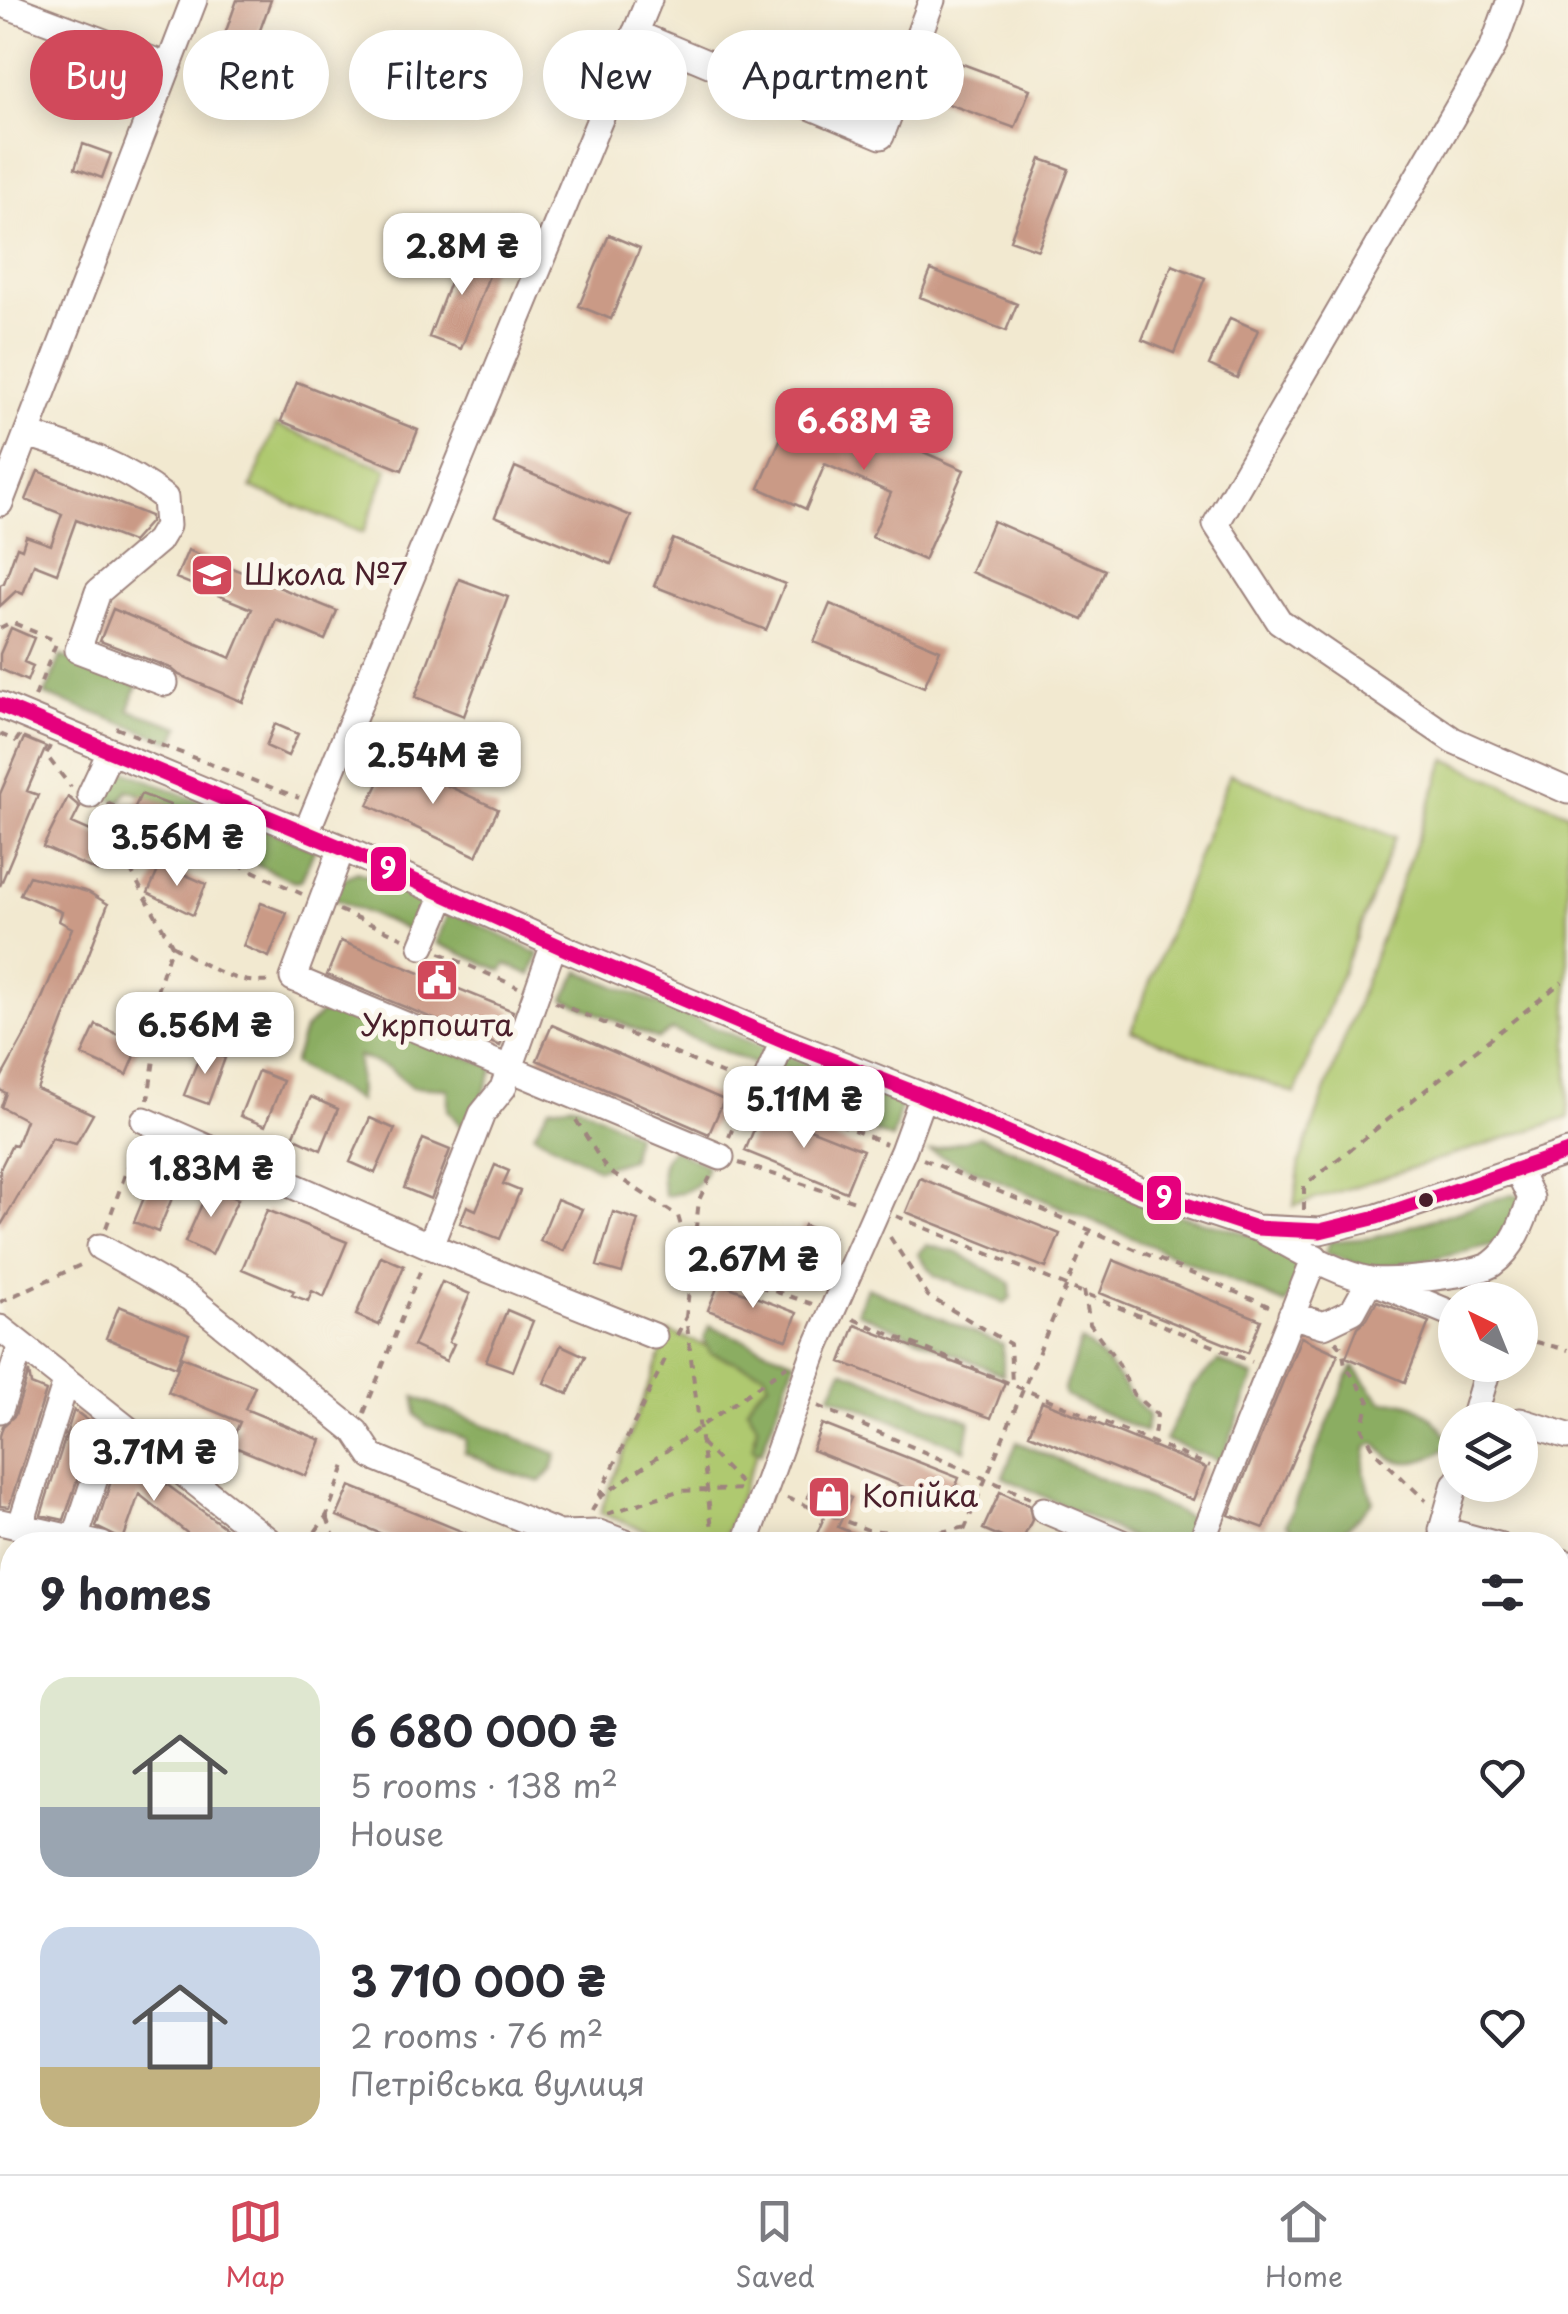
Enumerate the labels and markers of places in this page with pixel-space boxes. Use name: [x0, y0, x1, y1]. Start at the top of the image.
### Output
pin: 2.8M ₴: [381, 213, 543, 298]
pin: 6.68M ₴: [772, 388, 956, 473]
place label: Школа №7: [244, 550, 408, 595]
school or university icon: Школа №7: [189, 552, 235, 598]
pin: 2.54M ₴: [341, 722, 525, 807]
pin: 3.56M ₴: [85, 804, 269, 889]
public building icon: Укрпошта: [414, 957, 460, 1003]
pin: 6.56M ₴: [113, 992, 297, 1077]
place label: Укрпошта: [361, 1001, 513, 1046]
pin: 5.11M ₴: [712, 1066, 896, 1151]
pin: 1.83M ₴: [119, 1135, 303, 1220]
unlabelled marker: [1416, 1190, 1436, 1210]
pin: 2.67M ₴: [661, 1226, 845, 1311]
pin: 3.71M ₴: [62, 1419, 246, 1504]
place label: Копійка: [862, 1472, 978, 1517]
shop icon: Копійка: [806, 1474, 852, 1520]

